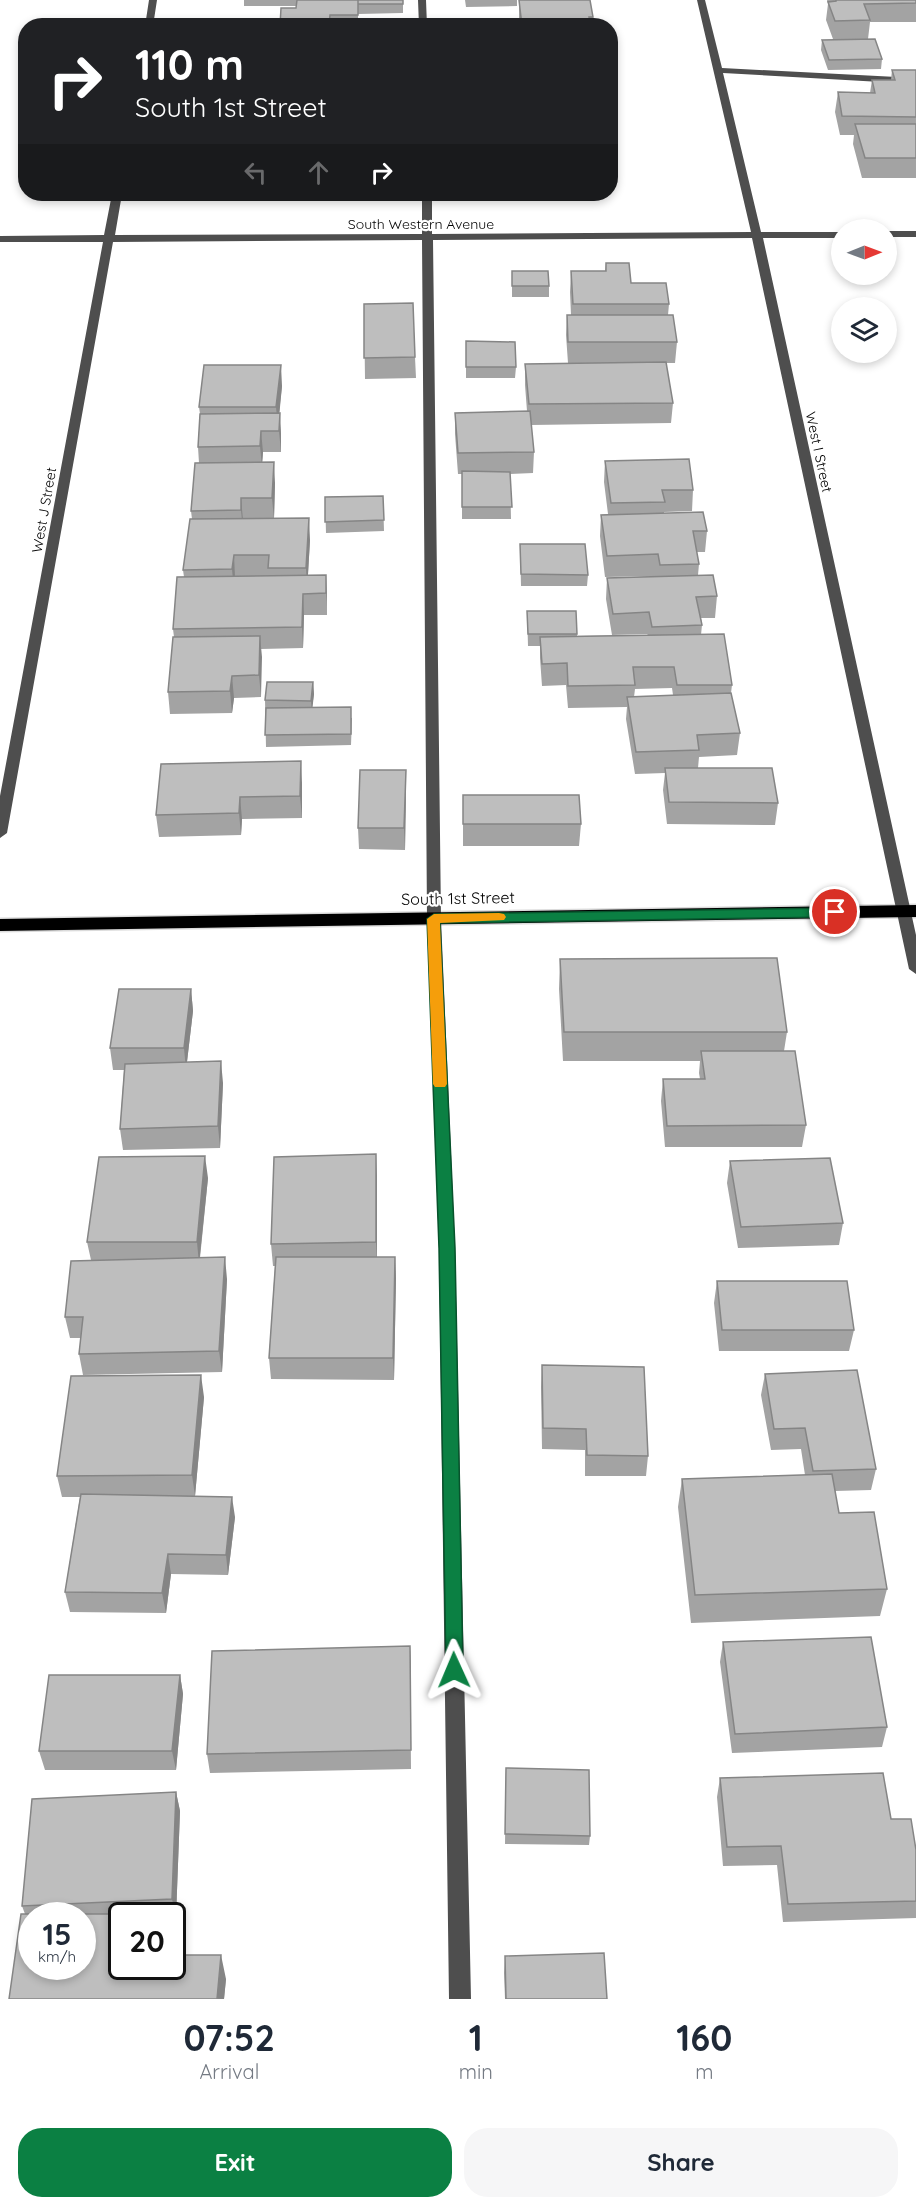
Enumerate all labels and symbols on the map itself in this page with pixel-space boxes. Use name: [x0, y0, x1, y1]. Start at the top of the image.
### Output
street label: South Western Avenue: [348, 215, 494, 233]
north arrow: [831, 219, 897, 285]
street label: West I Street: [802, 410, 836, 494]
street label: West J Street: [28, 466, 60, 554]
pin: [809, 886, 860, 937]
street label: South 1st Street: [401, 887, 515, 909]
position arrow: [422, 1638, 486, 1702]
speed limit sign: 20: [108, 1902, 186, 1980]

